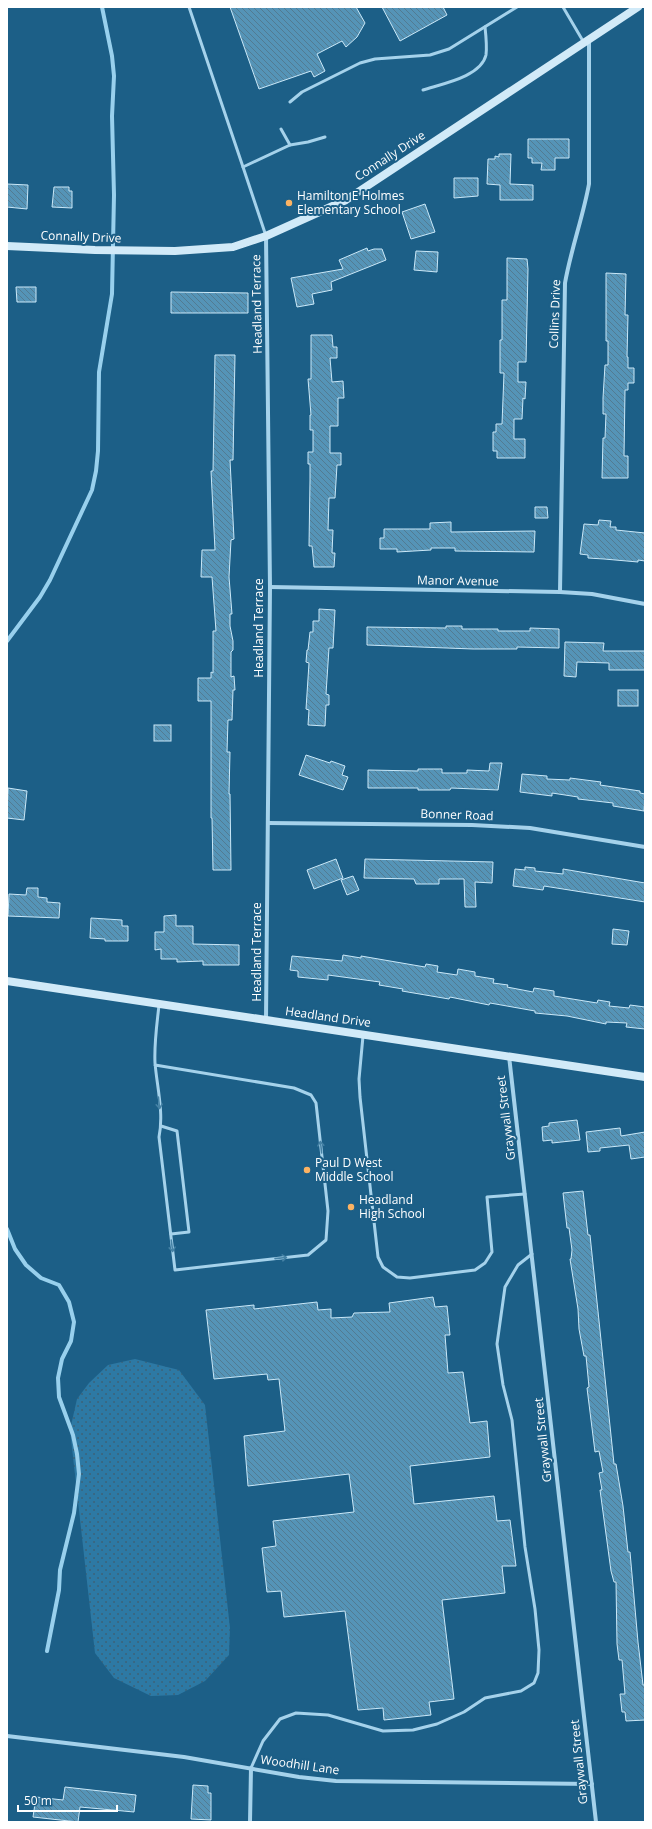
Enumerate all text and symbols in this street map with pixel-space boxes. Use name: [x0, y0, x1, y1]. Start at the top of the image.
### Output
street label: Connally Drive: [351, 126, 428, 185]
place label: Hamilton E Holmes Elementary School: [297, 187, 404, 218]
marker: Hamilton E Holmes Elementary School: [284, 198, 294, 208]
street label: Connally Drive: [40, 227, 122, 246]
street label: Headland Terrace: [247, 254, 266, 354]
street label: Collins Drive: [545, 279, 564, 349]
street label: Manor Avenue: [417, 571, 499, 590]
street label: Headland Terrace: [250, 578, 267, 678]
street label: Bonner Road: [420, 805, 494, 824]
street label: Headland Terrace: [248, 902, 265, 1002]
street label: Headland Drive: [284, 1002, 372, 1031]
street label: Graywall Street: [492, 1075, 519, 1161]
one-way arrow: [155, 1096, 163, 1109]
one-way arrow: [317, 1141, 325, 1154]
place label: Paul D West Middle School: [315, 1154, 394, 1185]
marker: Paul D West Middle School: [302, 1165, 312, 1175]
place label: Headland High School: [359, 1191, 425, 1222]
marker: Headland High School: [346, 1202, 356, 1212]
one-way arrow: [168, 1239, 176, 1252]
one-way arrow: [274, 1254, 287, 1262]
street label: Graywall Street: [530, 1397, 555, 1483]
street label: Graywall Street: [566, 1719, 591, 1805]
street label: Woodhill Lane: [260, 1751, 341, 1778]
scale bar: [18, 1787, 117, 1813]
text: 50 m: [24, 1792, 52, 1809]

